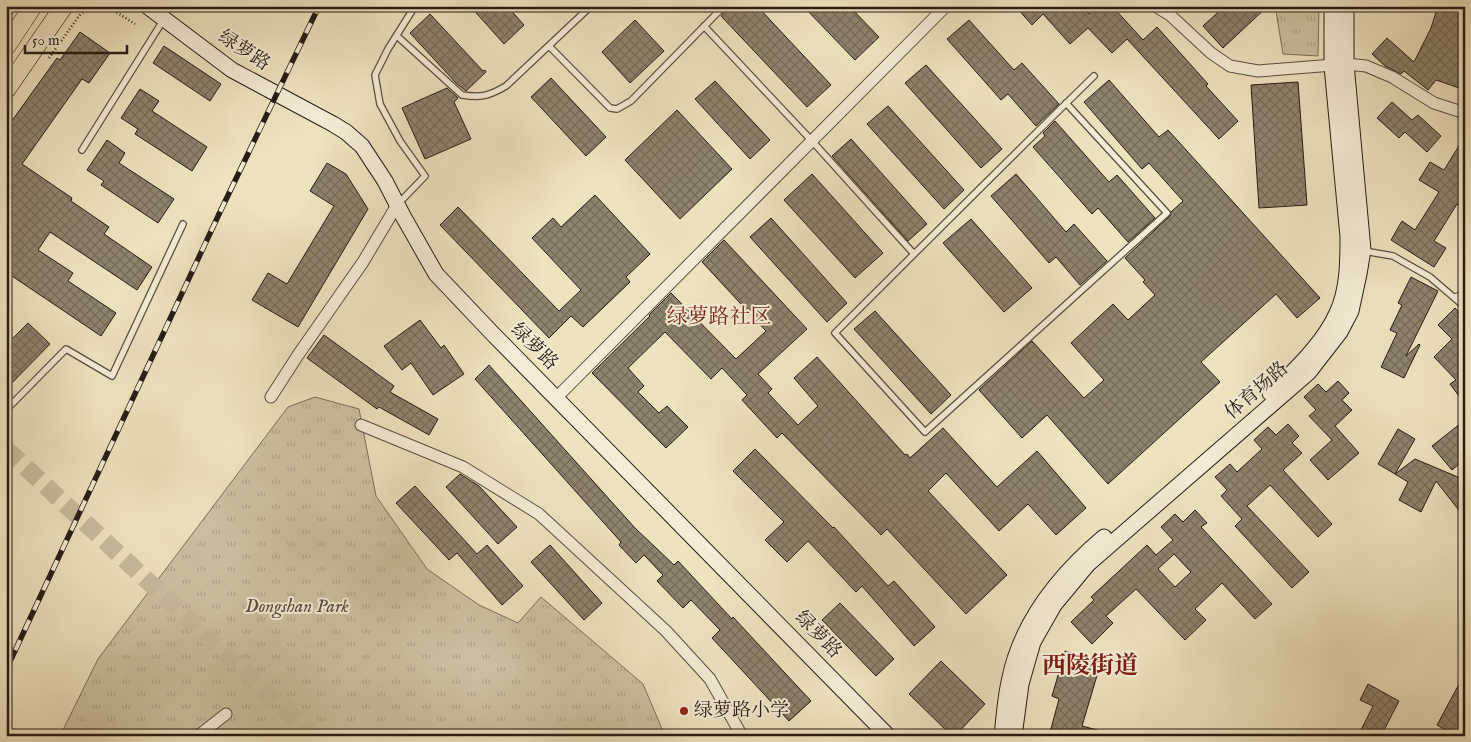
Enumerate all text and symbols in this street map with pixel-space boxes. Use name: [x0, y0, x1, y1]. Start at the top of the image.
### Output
scale bar: [25, 22, 128, 54]
street label: 绿萝路: [214, 25, 274, 77]
text: 50 m: [32, 31, 60, 50]
district label: 绿萝路社区: [667, 304, 772, 331]
street label: 绿萝路: [505, 318, 563, 376]
street label: 体育场路: [1220, 357, 1294, 425]
park label: Dongshan Park: [245, 595, 349, 619]
street label: 绿萝路: [790, 606, 846, 664]
district label: 西陵街道: [1042, 651, 1138, 682]
place label: 绿萝路小学: [694, 699, 789, 723]
marker: 绿萝路小学: [678, 705, 690, 717]

